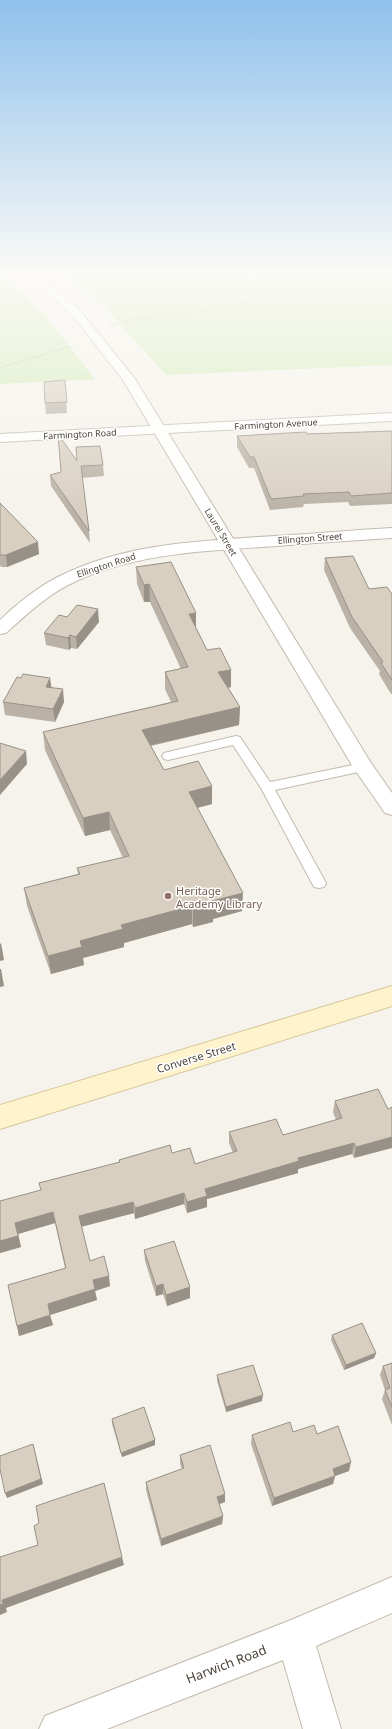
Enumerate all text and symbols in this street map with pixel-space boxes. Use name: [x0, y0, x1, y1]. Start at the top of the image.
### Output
street label: Farmington Avenue: [234, 415, 318, 433]
street label: Farmington Road: [43, 426, 117, 442]
street label: Laurel Street: [202, 506, 241, 559]
street label: Ellington Street: [277, 529, 344, 547]
street label: Ellington Road: [75, 549, 137, 581]
place label: Heritage Academy Library: [176, 883, 263, 911]
marker: Heritage Academy Library: [163, 891, 173, 901]
street label: Converse Street: [155, 1038, 237, 1076]
street label: Harwich Road: [183, 1640, 269, 1688]

